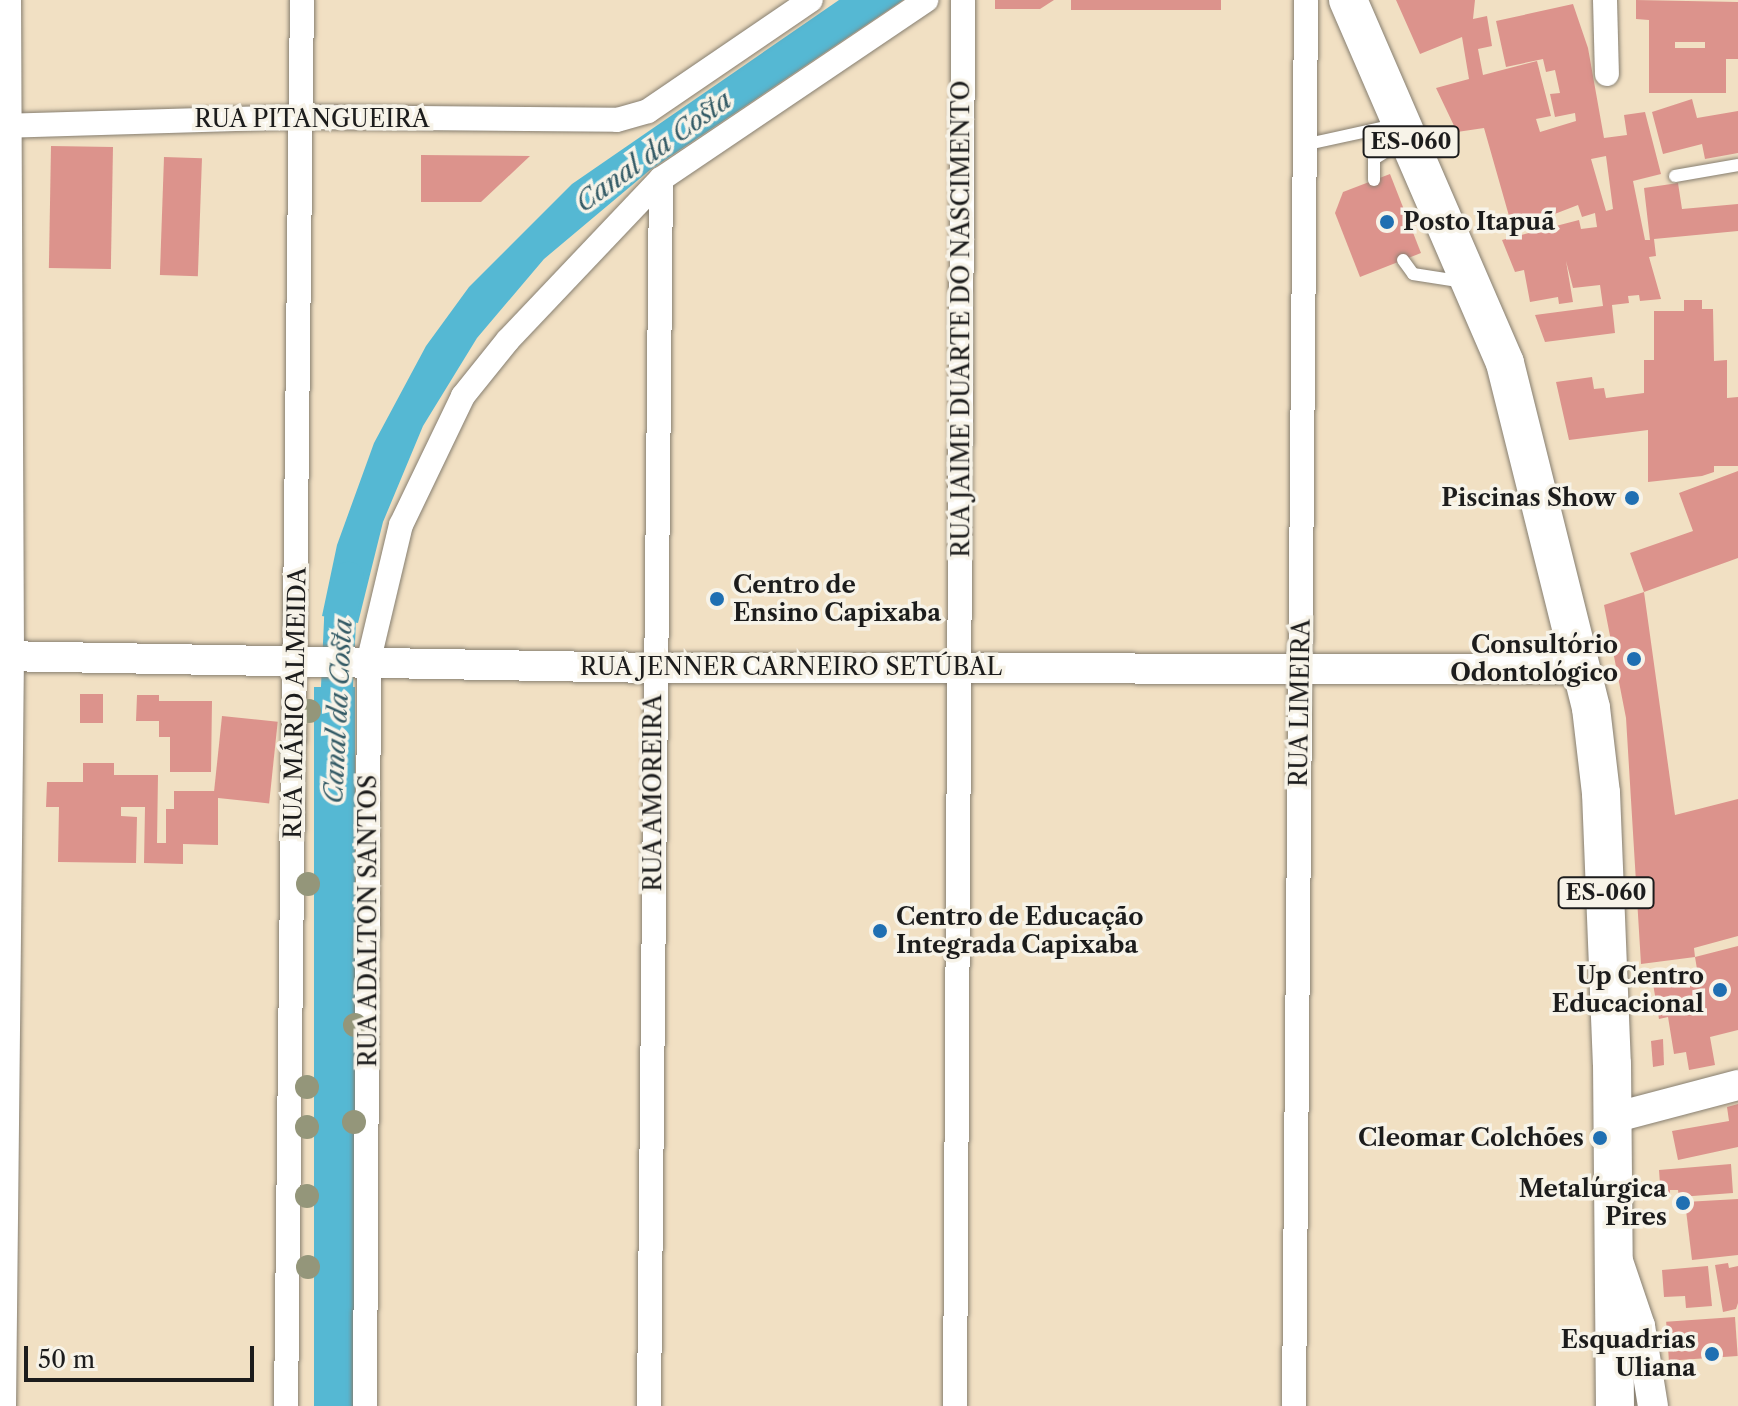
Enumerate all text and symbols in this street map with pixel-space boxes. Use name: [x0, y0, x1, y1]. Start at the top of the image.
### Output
street label: RUA JAIME DUARTE DO NASCIMENTO: [947, 80, 975, 558]
water label: Canal da Costa: [570, 85, 738, 219]
street label: RUA PITANGUEIRA: [194, 105, 430, 133]
road number: ES-060: [1361, 124, 1461, 160]
place label: Posto Itapuã: [1403, 208, 1555, 236]
marker: Posto Itapuã: [1378, 213, 1396, 231]
place label: Piscinas Show: [1441, 484, 1616, 512]
marker: Piscinas Show: [1623, 489, 1641, 507]
street label: RUA MÁRIO ALMEIDA: [278, 566, 312, 840]
place label: Centro de Ensino Capixaba: [733, 571, 941, 627]
marker: Centro de Ensino Capixaba: [708, 590, 726, 608]
water label: Canal da Costa: [319, 618, 359, 804]
street label: RUA LIMEIRA: [1284, 618, 1316, 788]
place label: Consultório Odontológico: [1450, 631, 1618, 687]
marker: Consultório Odontológico: [1625, 650, 1643, 668]
street label: RUA JENNER CARNEIRO SETÚBAL: [579, 653, 1003, 681]
street label: RUA AMOREIRA: [639, 693, 667, 893]
street label: RUA ADALTON SANTOS: [354, 774, 382, 1068]
road number: ES-060: [1556, 875, 1656, 911]
place label: Centro de Educação Integrada Capixaba: [896, 903, 1144, 959]
marker: Centro de Educação Integrada Capixaba: [871, 922, 889, 940]
place label: Up Centro Educacional: [1552, 962, 1704, 1018]
marker: Up Centro Educacional: [1711, 981, 1729, 999]
place label: Cleomar Colchões: [1358, 1124, 1584, 1152]
marker: Cleomar Colchões: [1591, 1129, 1609, 1147]
place label: Metalúrgica Pires: [1519, 1175, 1667, 1231]
marker: Metalúrgica Pires: [1674, 1194, 1692, 1212]
place label: Esquadrias Uliana: [1561, 1326, 1696, 1382]
scale bar: [28, 1330, 258, 1380]
text: 50 m: [38, 1345, 95, 1374]
marker: Esquadrias Uliana: [1703, 1345, 1721, 1363]

